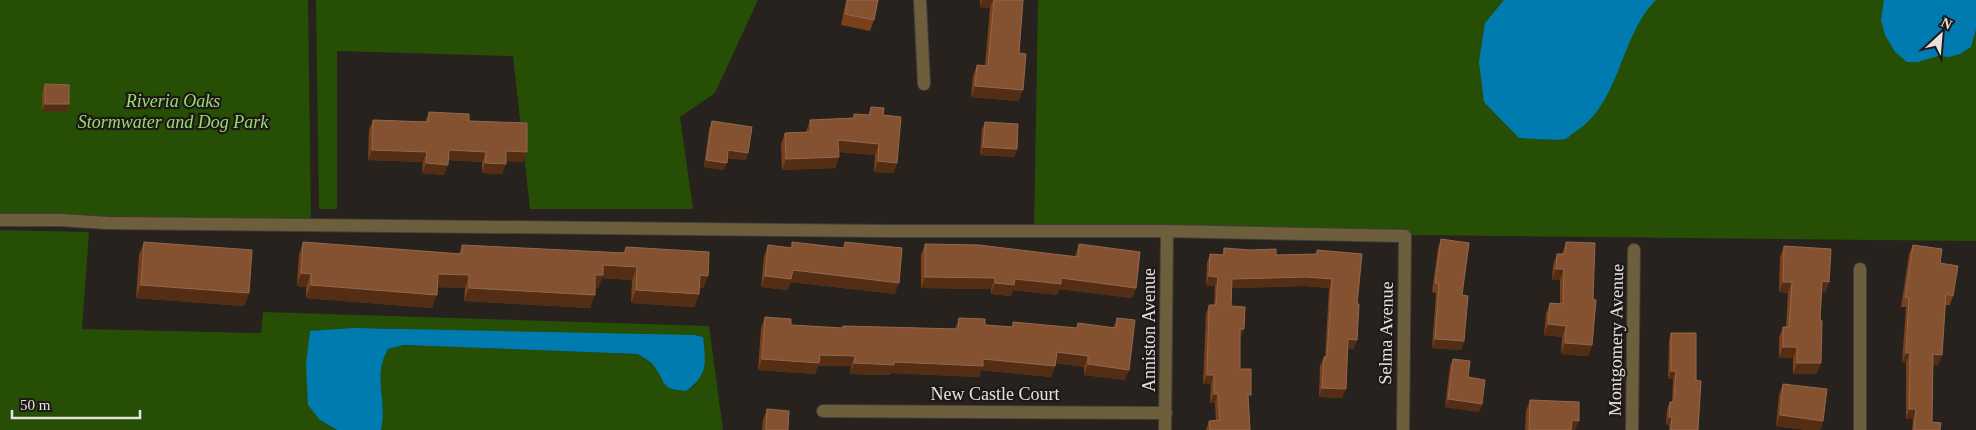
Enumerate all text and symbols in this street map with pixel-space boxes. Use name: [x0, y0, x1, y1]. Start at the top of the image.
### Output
north arrow: [1916, 10, 1966, 60]
text: N: [1939, 15, 1954, 33]
park label: Riveria Oaks Stormwater and Dog Park: [78, 91, 269, 132]
street label: Montgomery Avenue: [1605, 264, 1627, 416]
street label: Anniston Avenue: [1139, 268, 1159, 392]
street label: Selma Avenue: [1375, 281, 1397, 385]
street label: New Castle Court: [931, 384, 1059, 404]
scale bar: [12, 388, 140, 420]
text: 50 m: [20, 397, 51, 413]

